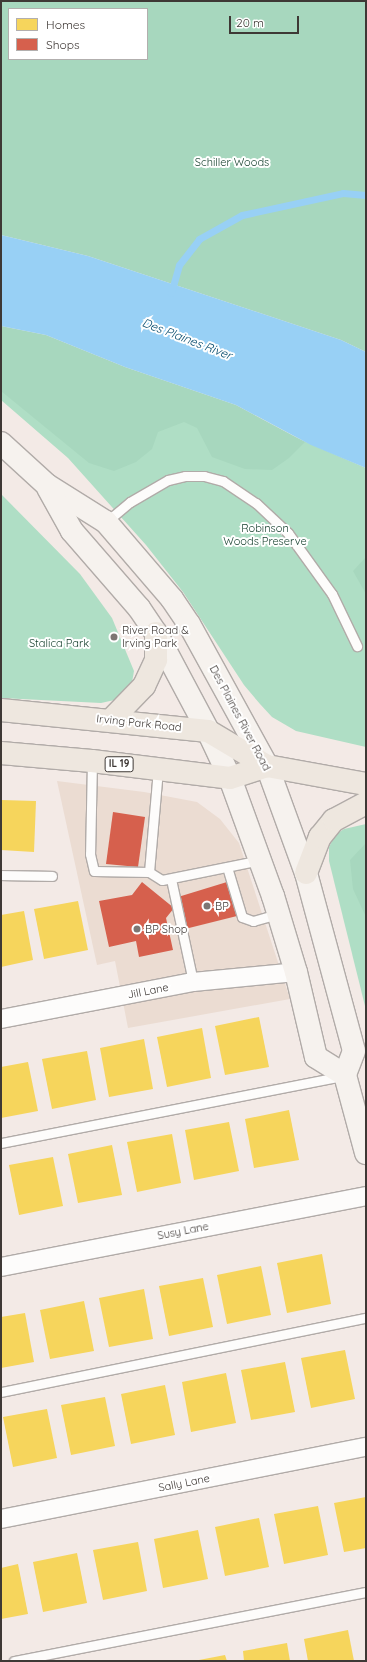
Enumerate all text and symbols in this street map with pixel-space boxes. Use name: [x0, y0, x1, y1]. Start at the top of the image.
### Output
legend: [8, 8, 148, 60]
scale bar: [231, 8, 301, 34]
text: 20 m: [236, 15, 264, 30]
text: Homes: [46, 17, 85, 32]
text: Shops: [46, 37, 80, 52]
park label: Schiller Woods: [195, 155, 269, 169]
water label: Des Plaines River: [140, 315, 234, 363]
park label: Robinson Woods Preserve: [223, 522, 307, 548]
place label: River Road & Irving Park: [122, 624, 189, 650]
marker: River Road & Irving Park: [109, 632, 119, 642]
park label: Stalica Park: [29, 636, 89, 650]
street label: Des Plaines River Road: [207, 663, 273, 773]
street label: Irving Park Road: [96, 712, 182, 734]
road number: IL 19: [104, 756, 134, 772]
place label: BP: [215, 899, 229, 913]
marker: BP: [202, 901, 212, 911]
place label: BP Shop: [145, 922, 187, 936]
marker: BP Shop: [132, 924, 142, 934]
street label: Jill Lane: [126, 981, 170, 1001]
street label: Susy Lane: [156, 1220, 210, 1242]
street label: Sally Lane: [157, 1472, 211, 1494]

